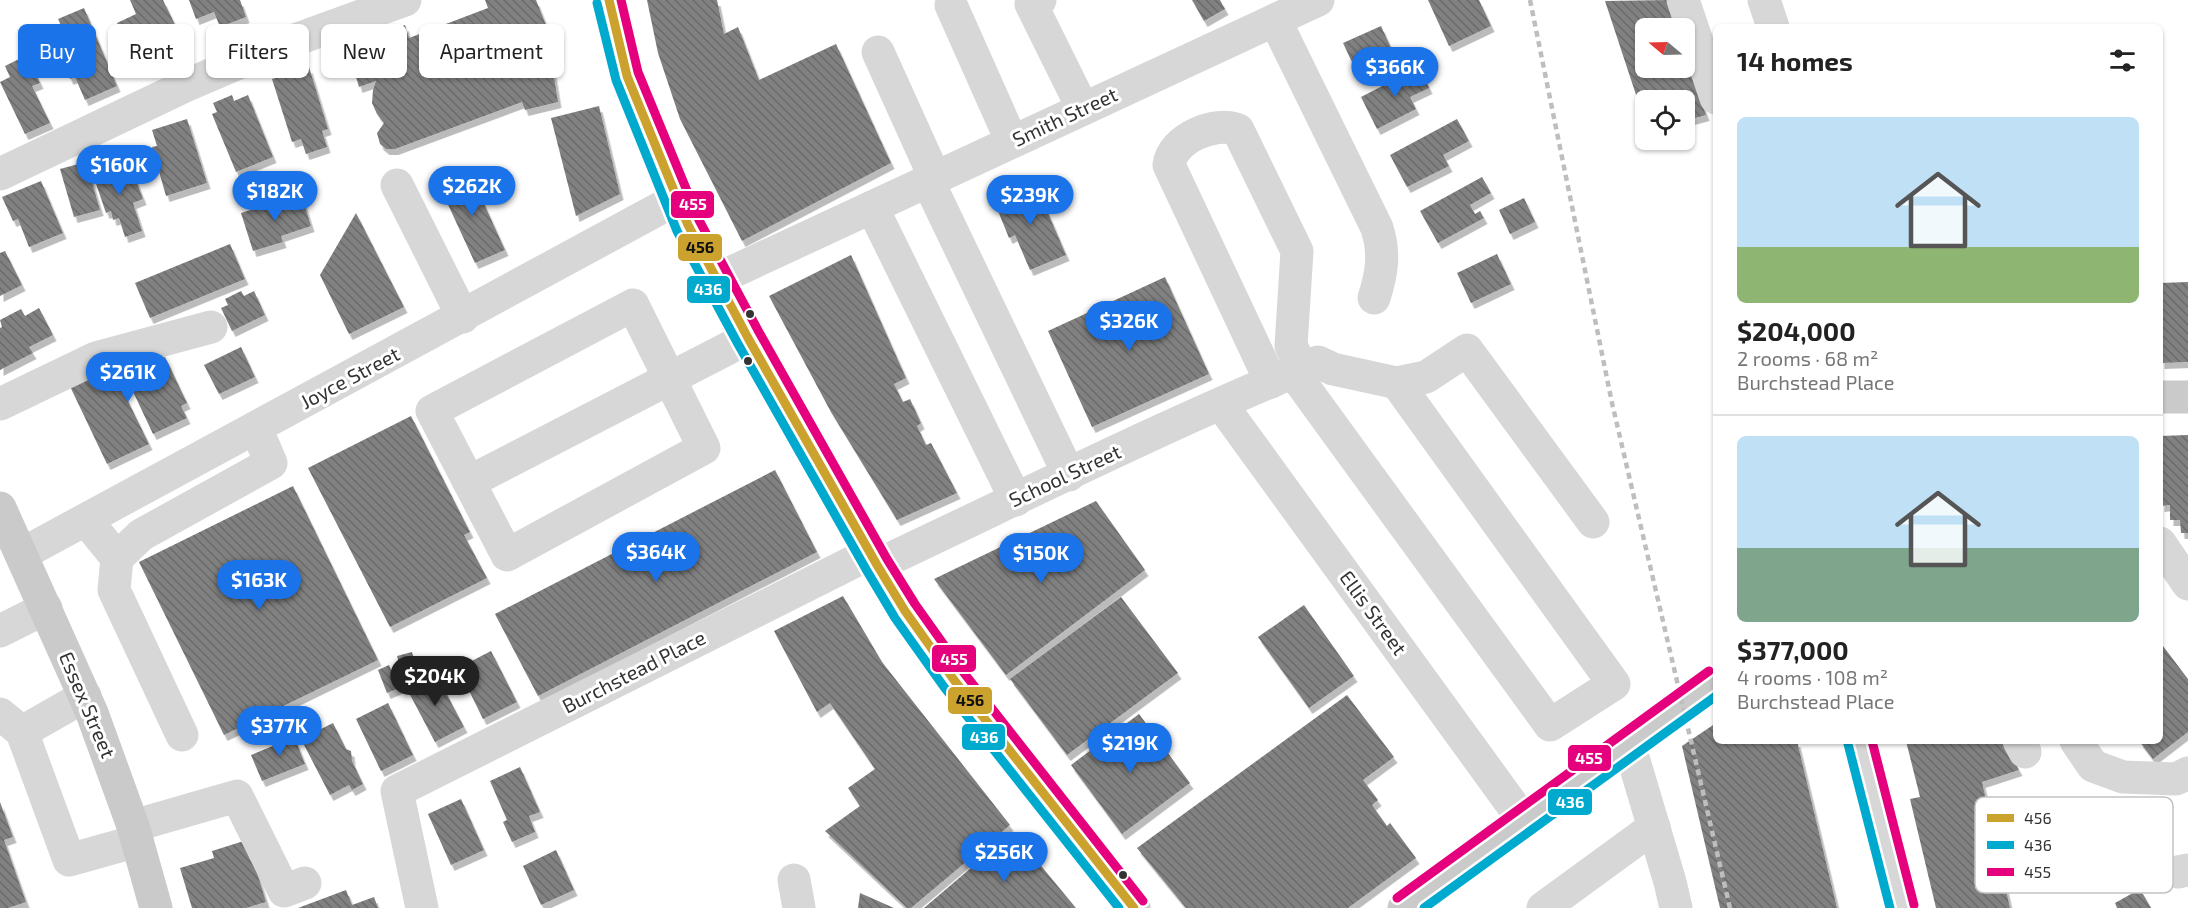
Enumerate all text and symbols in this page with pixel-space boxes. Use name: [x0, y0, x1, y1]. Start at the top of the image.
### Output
north arrow: [1635, 18, 1695, 78]
map controls: [1635, 18, 1695, 150]
chip: Buy: [18, 24, 96, 78]
chip: Rent: [108, 24, 194, 78]
chip: Filters: [206, 24, 309, 78]
chip: New: [321, 24, 407, 78]
chip: Apartment: [419, 24, 564, 78]
icon: filters: [2106, 44, 2139, 77]
text: 14 homes: [1737, 45, 1853, 76]
pin: $366K: [1353, 47, 1437, 98]
text: $366K: [1365, 54, 1425, 78]
street label: Smith Street: [1008, 81, 1121, 151]
button: locate: [1635, 90, 1695, 150]
pin: $160K: [77, 145, 161, 196]
text: $160K: [90, 152, 148, 176]
icon: home: [1884, 156, 1992, 264]
pin: $262K: [430, 166, 514, 217]
pin: $182K: [233, 171, 317, 222]
text: $262K: [442, 173, 502, 197]
pin: $239K: [988, 175, 1072, 226]
text: $182K: [247, 178, 304, 202]
text: $239K: [1000, 182, 1060, 206]
line badge: 455: [670, 190, 715, 219]
text: 455: [679, 194, 707, 213]
line badge: 456: [677, 233, 723, 262]
text: 456: [686, 237, 714, 256]
line badge: 436: [686, 275, 731, 304]
text: 436: [694, 279, 722, 298]
pin: $326K: [1087, 301, 1171, 352]
unlabelled marker: [744, 308, 756, 320]
text: $326K: [1099, 308, 1159, 332]
text: $204,000: [1737, 315, 1856, 346]
street label: Joyce Street: [296, 341, 404, 413]
text: 2 rooms · 68 m²: [1737, 346, 1878, 370]
pin: $261K: [86, 352, 170, 403]
unlabelled marker: [742, 355, 754, 367]
text: $261K: [100, 359, 156, 383]
text: Burchstead Place: [1737, 370, 1894, 394]
street label: School Street: [1005, 439, 1125, 512]
icon: home: [1884, 475, 1992, 583]
pin: $364K: [614, 532, 698, 583]
pin: $150K: [999, 533, 1083, 584]
text: $364K: [626, 539, 686, 563]
text: $150K: [1013, 540, 1069, 564]
pin: $163K: [217, 560, 301, 611]
street label: Ellis Street: [1335, 566, 1413, 660]
text: $163K: [231, 567, 287, 591]
street label: Burchstead Place: [558, 625, 709, 718]
text: $377,000: [1737, 634, 1849, 665]
line badge: 455: [931, 644, 977, 673]
street label: Essex Street: [55, 648, 121, 762]
text: 455: [940, 649, 968, 668]
pin: $204K: [393, 656, 477, 707]
text: $204K: [404, 663, 466, 687]
text: 4 rooms · 108 m²: [1737, 665, 1888, 689]
line badge: 456: [947, 686, 993, 715]
text: Burchstead Place: [1737, 689, 1894, 713]
text: 456: [956, 690, 984, 709]
pin: $377K: [237, 706, 321, 757]
text: $377K: [251, 713, 307, 737]
line badge: 436: [961, 723, 1006, 751]
pin: $219K: [1088, 723, 1172, 774]
text: 436: [970, 727, 998, 746]
text: $219K: [1102, 730, 1158, 754]
line badge: 455: [1567, 744, 1612, 772]
text: 455: [1575, 748, 1603, 767]
line badge: 436: [1547, 788, 1593, 816]
text: 436: [1556, 792, 1584, 811]
legend: [1975, 797, 2173, 893]
text: 456: [2024, 808, 2052, 827]
pin: $256K: [962, 832, 1046, 883]
text: 436: [2024, 835, 2052, 854]
text: $256K: [975, 839, 1033, 863]
text: 455: [2024, 862, 2051, 881]
unlabelled marker: [1117, 869, 1129, 881]

